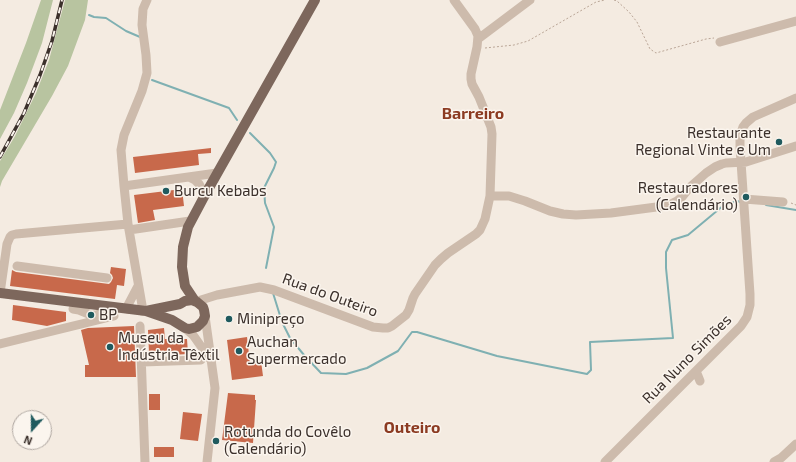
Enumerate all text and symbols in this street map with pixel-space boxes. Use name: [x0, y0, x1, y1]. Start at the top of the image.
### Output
district label: Barreiro: [442, 104, 504, 124]
place label: Restaurante Regional Vinte e Um: [635, 124, 771, 159]
marker: Restaurante Regional Vinte e Um: [774, 137, 784, 147]
place label: Restauradores (Calendário): [638, 179, 738, 214]
place label: Burcu Kebabs: [174, 182, 267, 200]
marker: Burcu Kebabs: [161, 186, 171, 196]
marker: Restauradores (Calendário): [741, 192, 751, 202]
street label: Rua do Outeiro: [280, 269, 380, 321]
place label: BP: [99, 306, 117, 324]
marker: BP: [86, 310, 96, 320]
place label: Minipreço: [237, 310, 305, 328]
street label: Rua Nuno Simões: [639, 311, 735, 407]
marker: Minipreço: [224, 314, 234, 324]
place label: Museu da Indústria Têxtil: [118, 329, 219, 364]
place label: Auchan Supermercado: [247, 333, 346, 368]
marker: Museu da Indústria Têxtil: [105, 342, 115, 352]
marker: Auchan Supermercado: [234, 346, 244, 356]
north arrow: [12, 410, 52, 450]
district label: Outeiro: [384, 418, 440, 438]
place label: Rotunda do Covêlo (Calendário): [224, 423, 351, 458]
text: N: [22, 433, 34, 448]
marker: Rotunda do Covêlo (Calendário): [211, 436, 221, 446]

